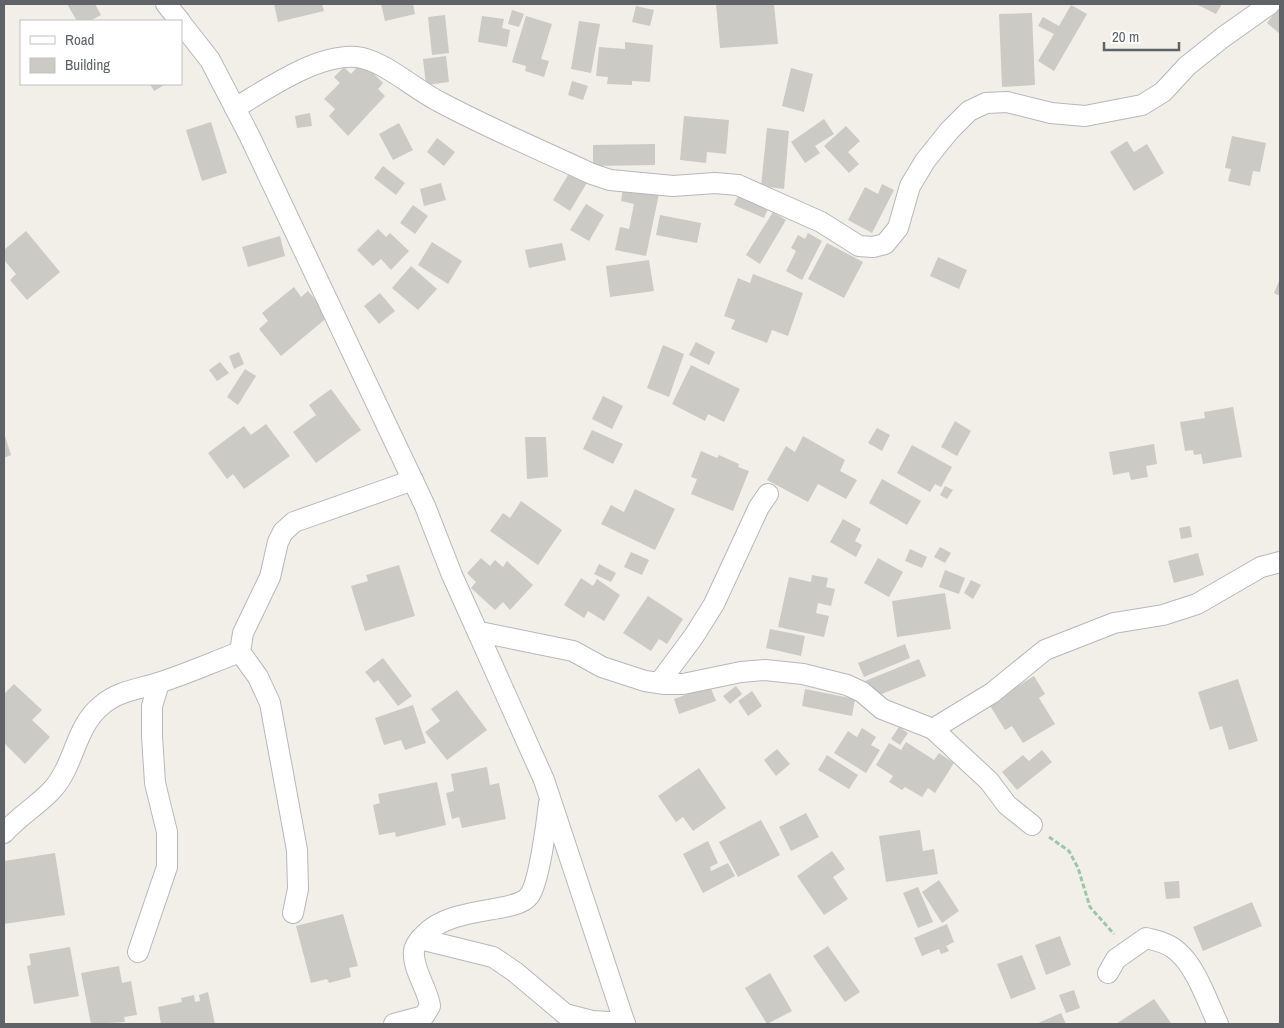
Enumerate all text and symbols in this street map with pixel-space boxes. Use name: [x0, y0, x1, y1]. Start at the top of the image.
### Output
legend: [20, 20, 182, 85]
scale bar: [1104, 20, 1179, 52]
text: 20 m: [1112, 26, 1139, 47]
text: Road: [65, 29, 94, 50]
text: Building: [65, 54, 110, 75]

